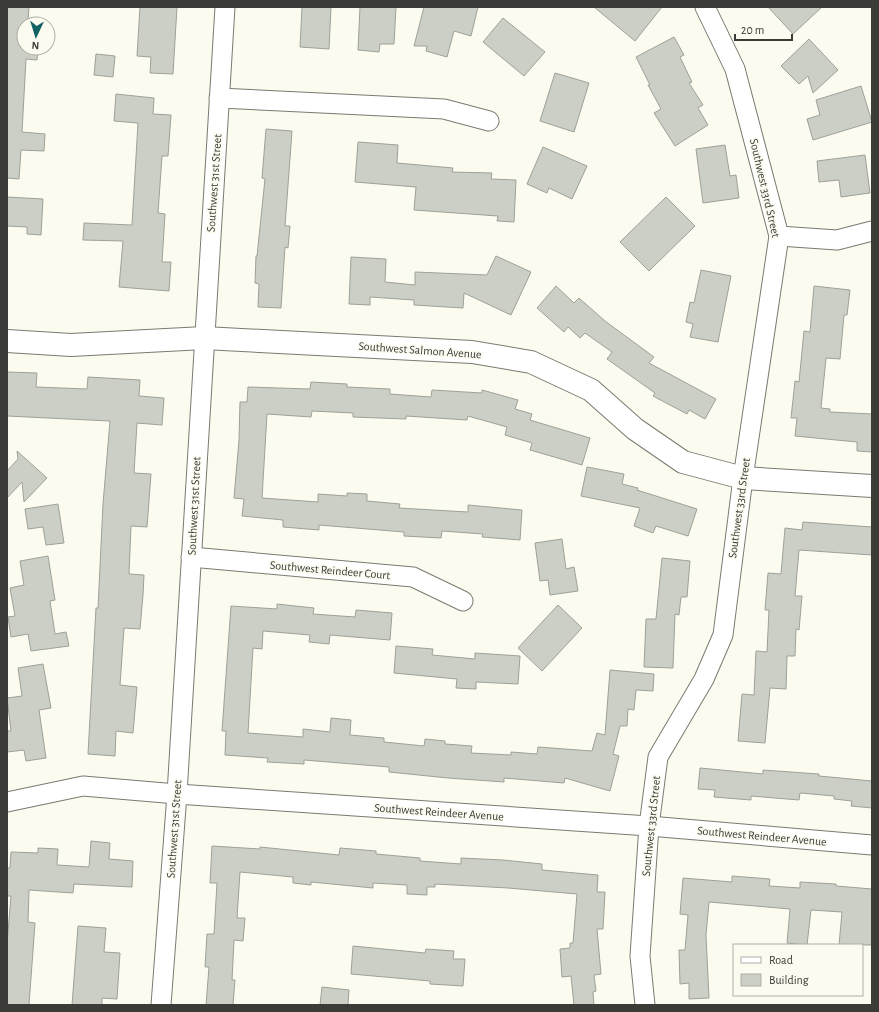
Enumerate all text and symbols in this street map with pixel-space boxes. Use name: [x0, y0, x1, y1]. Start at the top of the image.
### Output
north arrow: [16, 16, 56, 56]
scale bar: [735, 16, 792, 42]
text: 20 m: [741, 24, 764, 36]
text: N: [31, 40, 40, 51]
street label: Southwest 31st Street: [205, 133, 223, 233]
street label: Southwest 33rd Street: [748, 137, 782, 239]
street label: Southwest Salmon Avenue: [358, 340, 482, 360]
street label: Southwest 31st Street: [185, 456, 203, 556]
street label: Southwest 33rd Street: [726, 457, 752, 559]
street label: Southwest Reindeer Court: [269, 559, 391, 581]
street label: Southwest 33rd Street: [640, 775, 662, 877]
street label: Southwest 31st Street: [165, 779, 183, 879]
street label: Southwest Reindeer Avenue: [374, 801, 504, 823]
street label: Southwest Reindeer Avenue: [697, 824, 827, 848]
legend: [733, 944, 863, 996]
text: Road: [769, 954, 793, 966]
text: Building: [769, 974, 809, 986]

